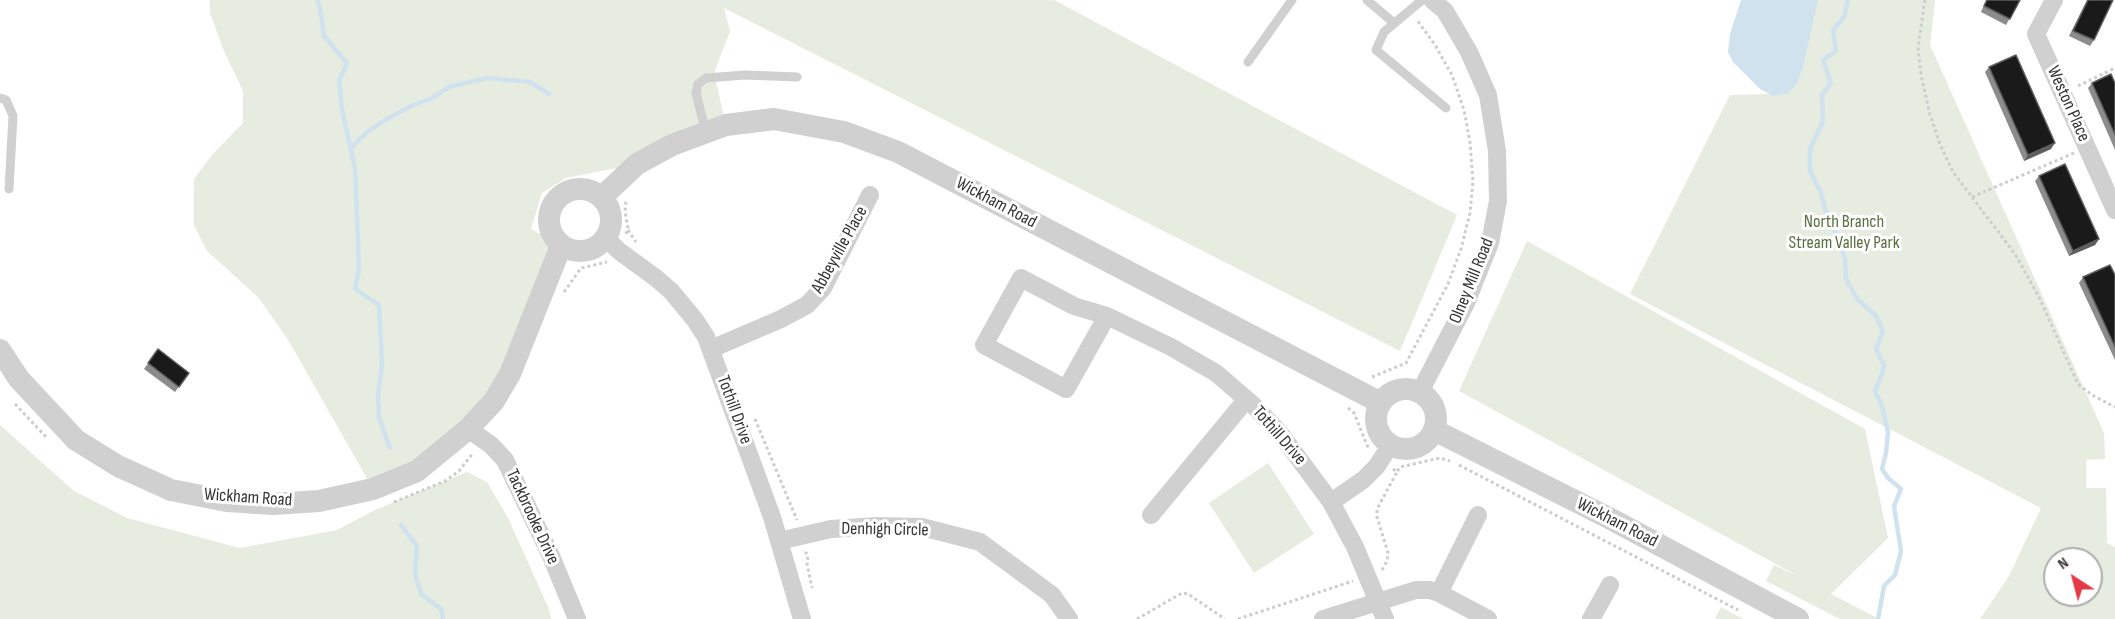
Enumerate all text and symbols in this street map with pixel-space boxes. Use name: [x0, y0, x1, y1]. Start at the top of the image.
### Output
street label: Weston Place: [2042, 63, 2094, 145]
street label: Wickham Road: [952, 173, 1040, 233]
street label: Abbeyville Place: [807, 203, 873, 297]
park label: North Branch Stream Valley Park: [1788, 211, 1900, 254]
street label: Olney Mill Road: [1445, 235, 1499, 327]
street label: Tothill Drive: [712, 373, 756, 447]
street label: Tothill Drive: [1248, 402, 1310, 470]
street label: Tackbrooke Drive: [501, 466, 563, 568]
street label: Wickham Road: [203, 484, 293, 512]
street label: Wickham Road: [1573, 493, 1661, 553]
street label: Denhigh Circle: [841, 518, 929, 542]
north arrow: [2043, 547, 2103, 607]
text: N: [2054, 553, 2072, 574]

